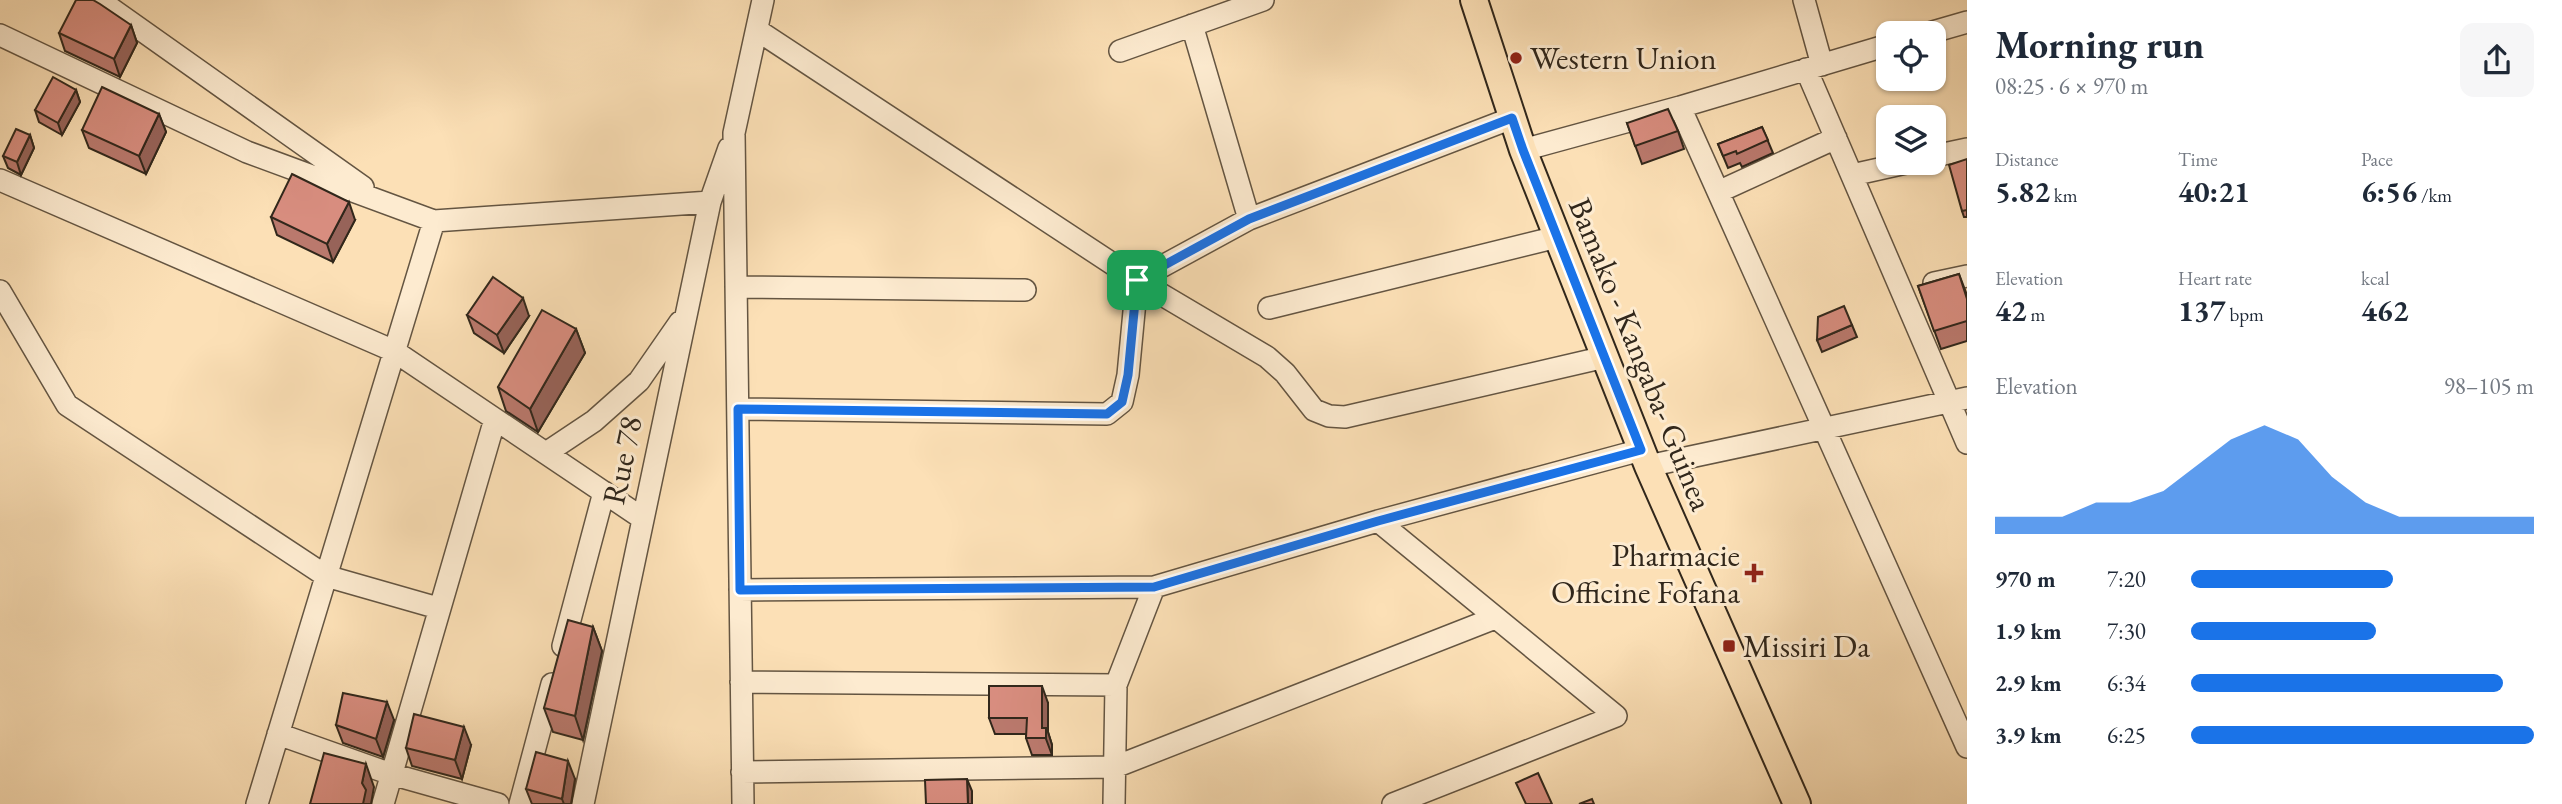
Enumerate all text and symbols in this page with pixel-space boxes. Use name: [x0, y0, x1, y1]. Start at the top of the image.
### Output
text: Morning run: [1995, 20, 2204, 69]
map controls: [1876, 21, 1946, 175]
button: locate: [1876, 21, 1946, 91]
button: share: [2460, 23, 2534, 97]
place label: Western Union: [1530, 37, 1717, 79]
marker: Western Union: [1508, 50, 1524, 66]
text: 08:25 · 6 × 970 m: [1995, 71, 2148, 101]
button: layers: [1876, 105, 1946, 175]
text: Distance: [1995, 147, 2058, 172]
text: Time: [2178, 147, 2218, 172]
text: Pace: [2361, 147, 2393, 172]
text: 5.82: [1995, 172, 2050, 211]
text: 40:21: [2178, 172, 2250, 211]
text: 6:56: [2361, 172, 2417, 211]
text: km: [2050, 183, 2078, 208]
text: /km: [2417, 183, 2452, 208]
street label: Bamako - Kangaba- Guinea: [1559, 191, 1723, 517]
pin: [1107, 250, 1167, 310]
icon: arrive: [1118, 261, 1156, 299]
text: Elevation: [1995, 266, 2063, 291]
text: Heart rate: [2178, 266, 2252, 291]
text: kcal: [2361, 266, 2390, 291]
text: 42: [1995, 291, 2027, 330]
text: 137: [2178, 291, 2226, 330]
text: 462: [2361, 291, 2409, 330]
text: m: [2027, 302, 2045, 327]
text: bpm: [2226, 302, 2264, 327]
text: Elevation: [1995, 371, 2078, 401]
text: 98–105 m: [2444, 371, 2534, 401]
street label: Rue 78: [592, 412, 652, 508]
place label: Pharmacie Officine Fofana: [1551, 534, 1740, 613]
text: 970 m: [1995, 564, 2056, 594]
text: 7:20: [2107, 564, 2146, 594]
marker: Pharmacie Officine Fofana: [1746, 565, 1762, 581]
text: 1.9 km: [1995, 616, 2062, 646]
text: 7:30: [2107, 616, 2146, 646]
place label: Missiri Da: [1743, 625, 1870, 667]
marker: Missiri Da: [1721, 638, 1737, 654]
text: 2.9 km: [1995, 668, 2062, 698]
text: 6:34: [2107, 668, 2146, 698]
text: 3.9 km: [1995, 720, 2062, 750]
text: 6:25: [2107, 720, 2146, 750]

